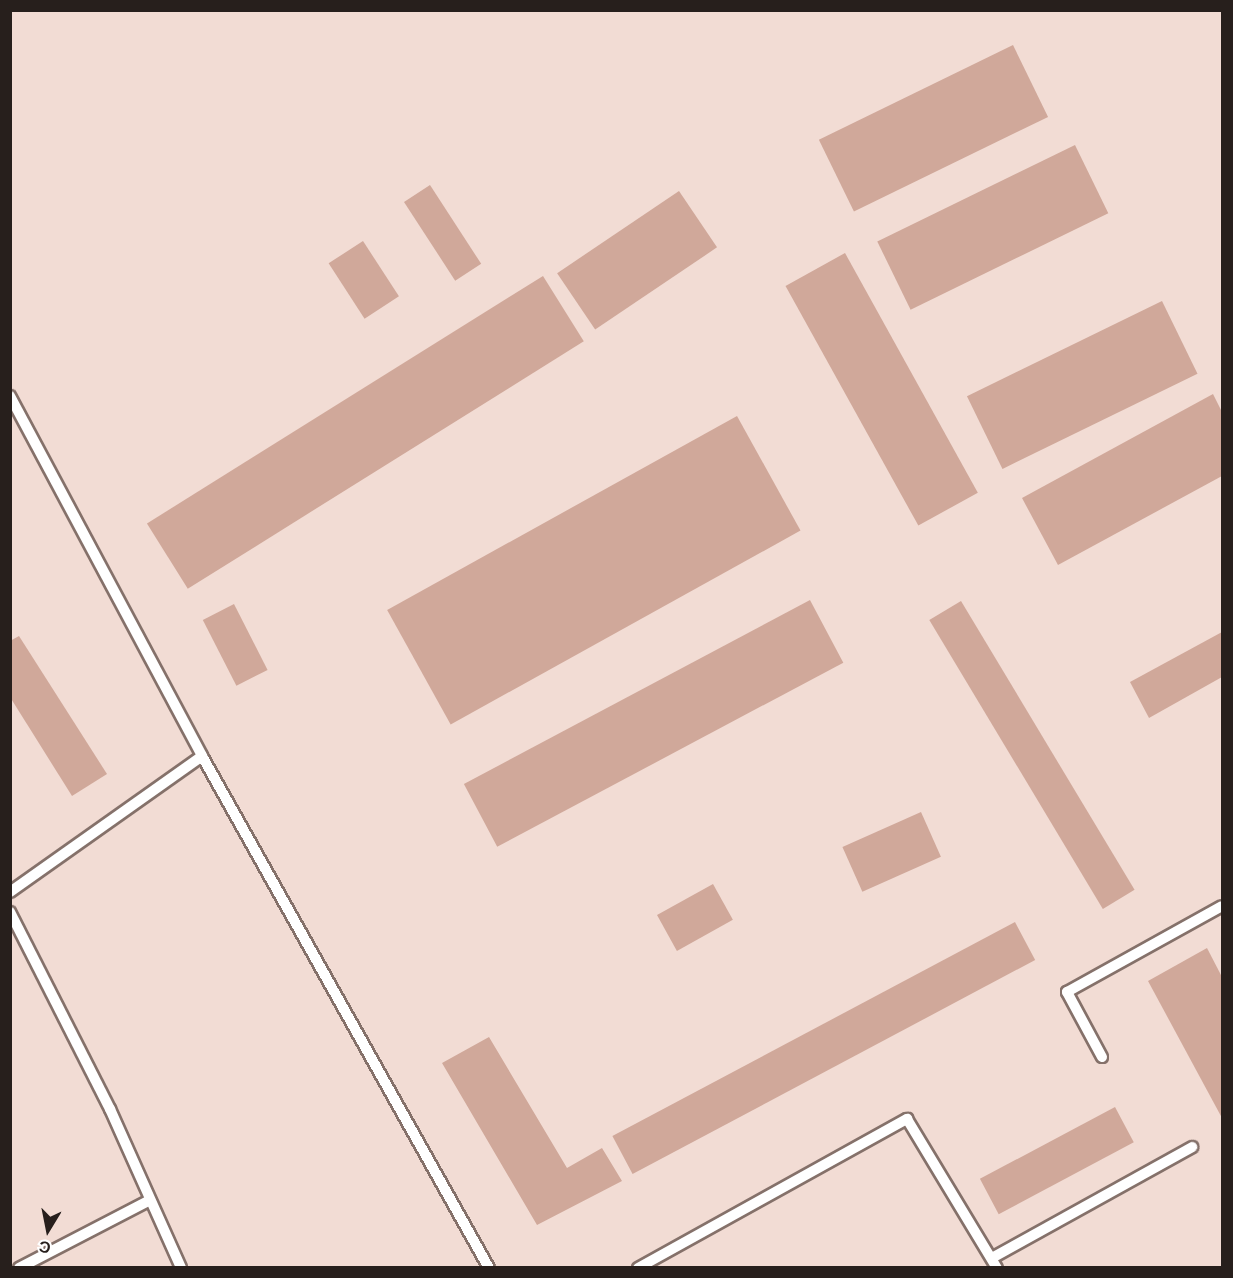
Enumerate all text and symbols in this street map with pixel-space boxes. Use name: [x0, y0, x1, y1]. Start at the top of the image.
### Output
north arrow: [18, 1200, 78, 1260]
text: С: [37, 1238, 52, 1259]

